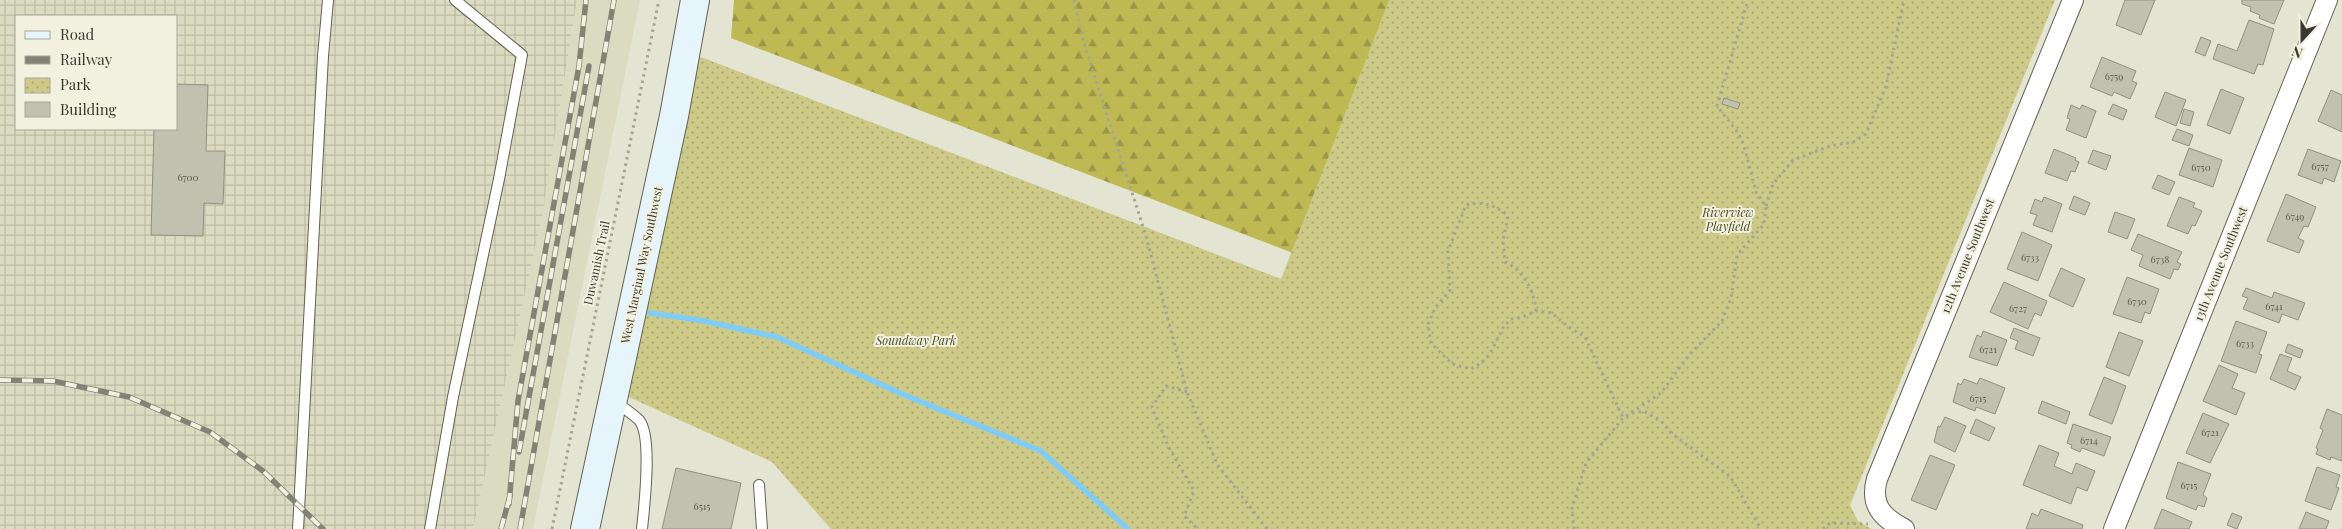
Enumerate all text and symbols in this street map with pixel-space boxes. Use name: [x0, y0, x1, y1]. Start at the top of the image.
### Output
legend: [15, 15, 178, 130]
north arrow: [2277, 15, 2327, 65]
text: Road: [60, 24, 94, 44]
text: N: [2289, 42, 2305, 63]
text: Railway: [60, 49, 113, 69]
house number: 6759: [2105, 69, 2123, 83]
text: Park: [60, 74, 92, 94]
text: Building: [60, 99, 117, 119]
house number: 6757: [2311, 159, 2329, 173]
house number: 6750: [2191, 160, 2211, 174]
house number: 6700: [177, 170, 199, 184]
street label: West Marginal Way Southwest: [616, 184, 666, 346]
street label: 12th Avenue Southwest: [1937, 195, 1998, 316]
street label: 13th Avenue Southwest: [2190, 203, 2251, 323]
park label: Riverview Playfield: [1701, 204, 1754, 234]
house number: 6749: [2286, 209, 2304, 223]
street label: Duwamish Trail: [579, 219, 613, 306]
house number: 6733: [2021, 250, 2040, 264]
house number: 6738: [2151, 252, 2169, 266]
house number: 6730: [2127, 294, 2147, 308]
house number: 6741: [2265, 299, 2283, 313]
house number: 6727: [2009, 301, 2027, 315]
park label: Soundway Park: [875, 332, 956, 348]
house number: 6733: [2236, 336, 2255, 350]
house number: 6721: [1979, 342, 1997, 356]
house number: 6715: [1970, 391, 1986, 405]
house number: 6721: [2201, 425, 2219, 439]
house number: 6714: [2080, 433, 2098, 447]
house number: 6715: [2181, 478, 2197, 492]
house number: 6515: [693, 499, 711, 513]

